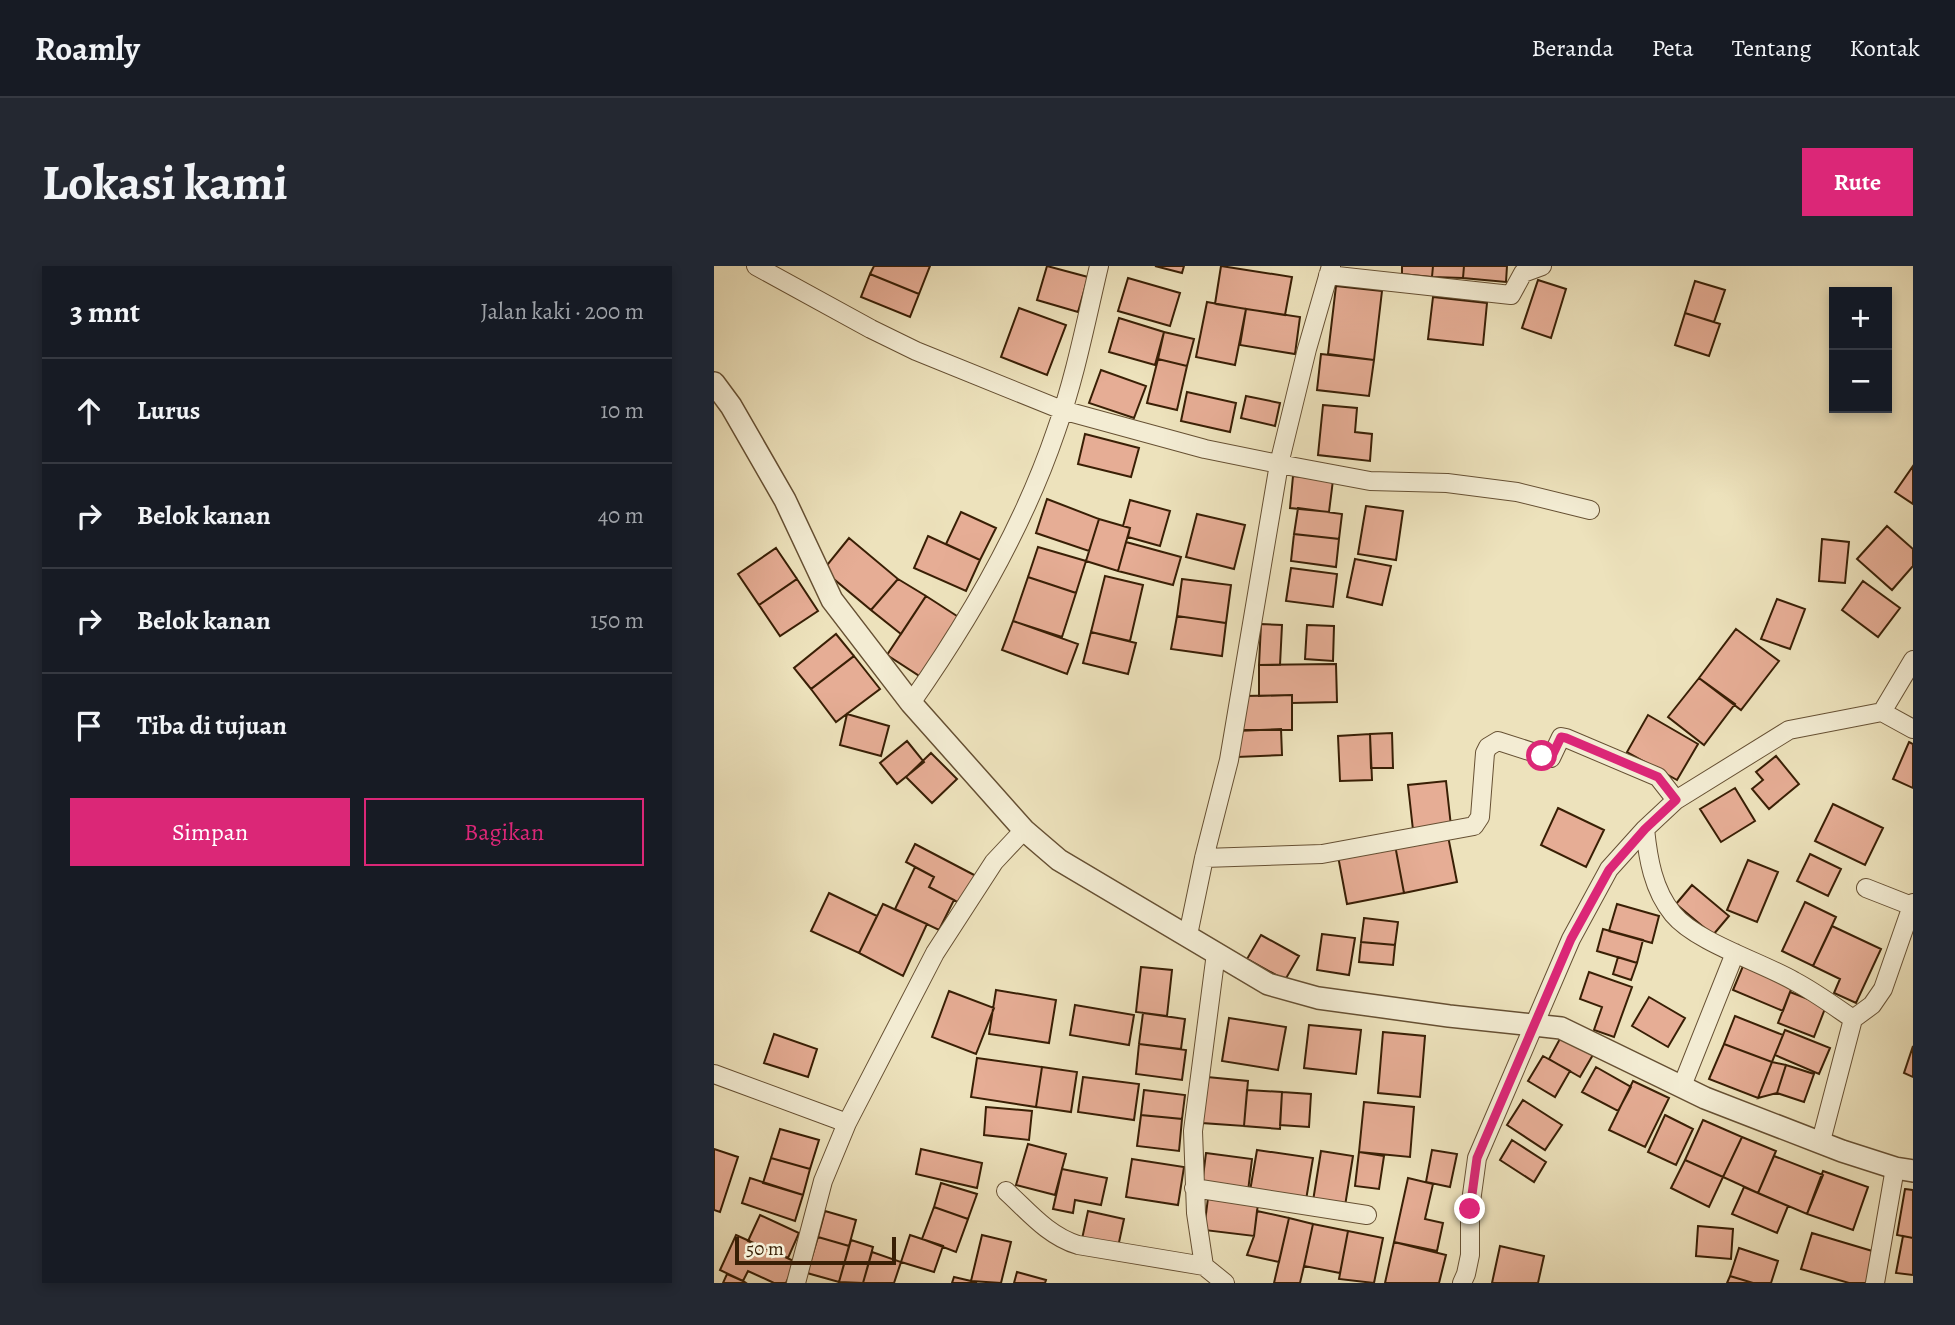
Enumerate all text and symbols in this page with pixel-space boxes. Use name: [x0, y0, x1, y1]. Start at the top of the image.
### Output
text: Roamly: [35, 26, 140, 71]
text: Beranda: [1531, 32, 1614, 64]
text: Peta: [1652, 32, 1694, 64]
text: Tentang: [1732, 32, 1812, 64]
text: Kontak: [1850, 32, 1920, 64]
button: Rute: [1802, 148, 1913, 216]
text: Lokasi kami: [42, 149, 288, 216]
map controls: [1829, 287, 1892, 413]
button: +: [1829, 287, 1892, 350]
text: 3 mnt: [70, 292, 140, 332]
text: Jalan kaki · 200 m: [481, 296, 644, 327]
button: −: [1829, 350, 1892, 413]
icon: ahead: [70, 392, 108, 430]
text: Lurus: [137, 393, 200, 428]
text: 10 m: [600, 395, 644, 426]
icon: right: [70, 497, 108, 535]
text: Belok kanan: [137, 498, 271, 533]
text: 40 m: [598, 500, 644, 531]
icon: right: [70, 602, 108, 640]
text: Belok kanan: [137, 603, 271, 638]
text: 150 m: [590, 605, 644, 636]
icon: arrive: [70, 707, 108, 745]
text: Tiba di tujuan: [137, 708, 287, 743]
route start: [1526, 740, 1557, 771]
button: Simpan: [70, 798, 350, 866]
button: Bagikan: [364, 798, 644, 866]
route end: [1454, 1193, 1485, 1224]
scale bar: [735, 1234, 896, 1266]
text: 50 m: [746, 1236, 784, 1262]

